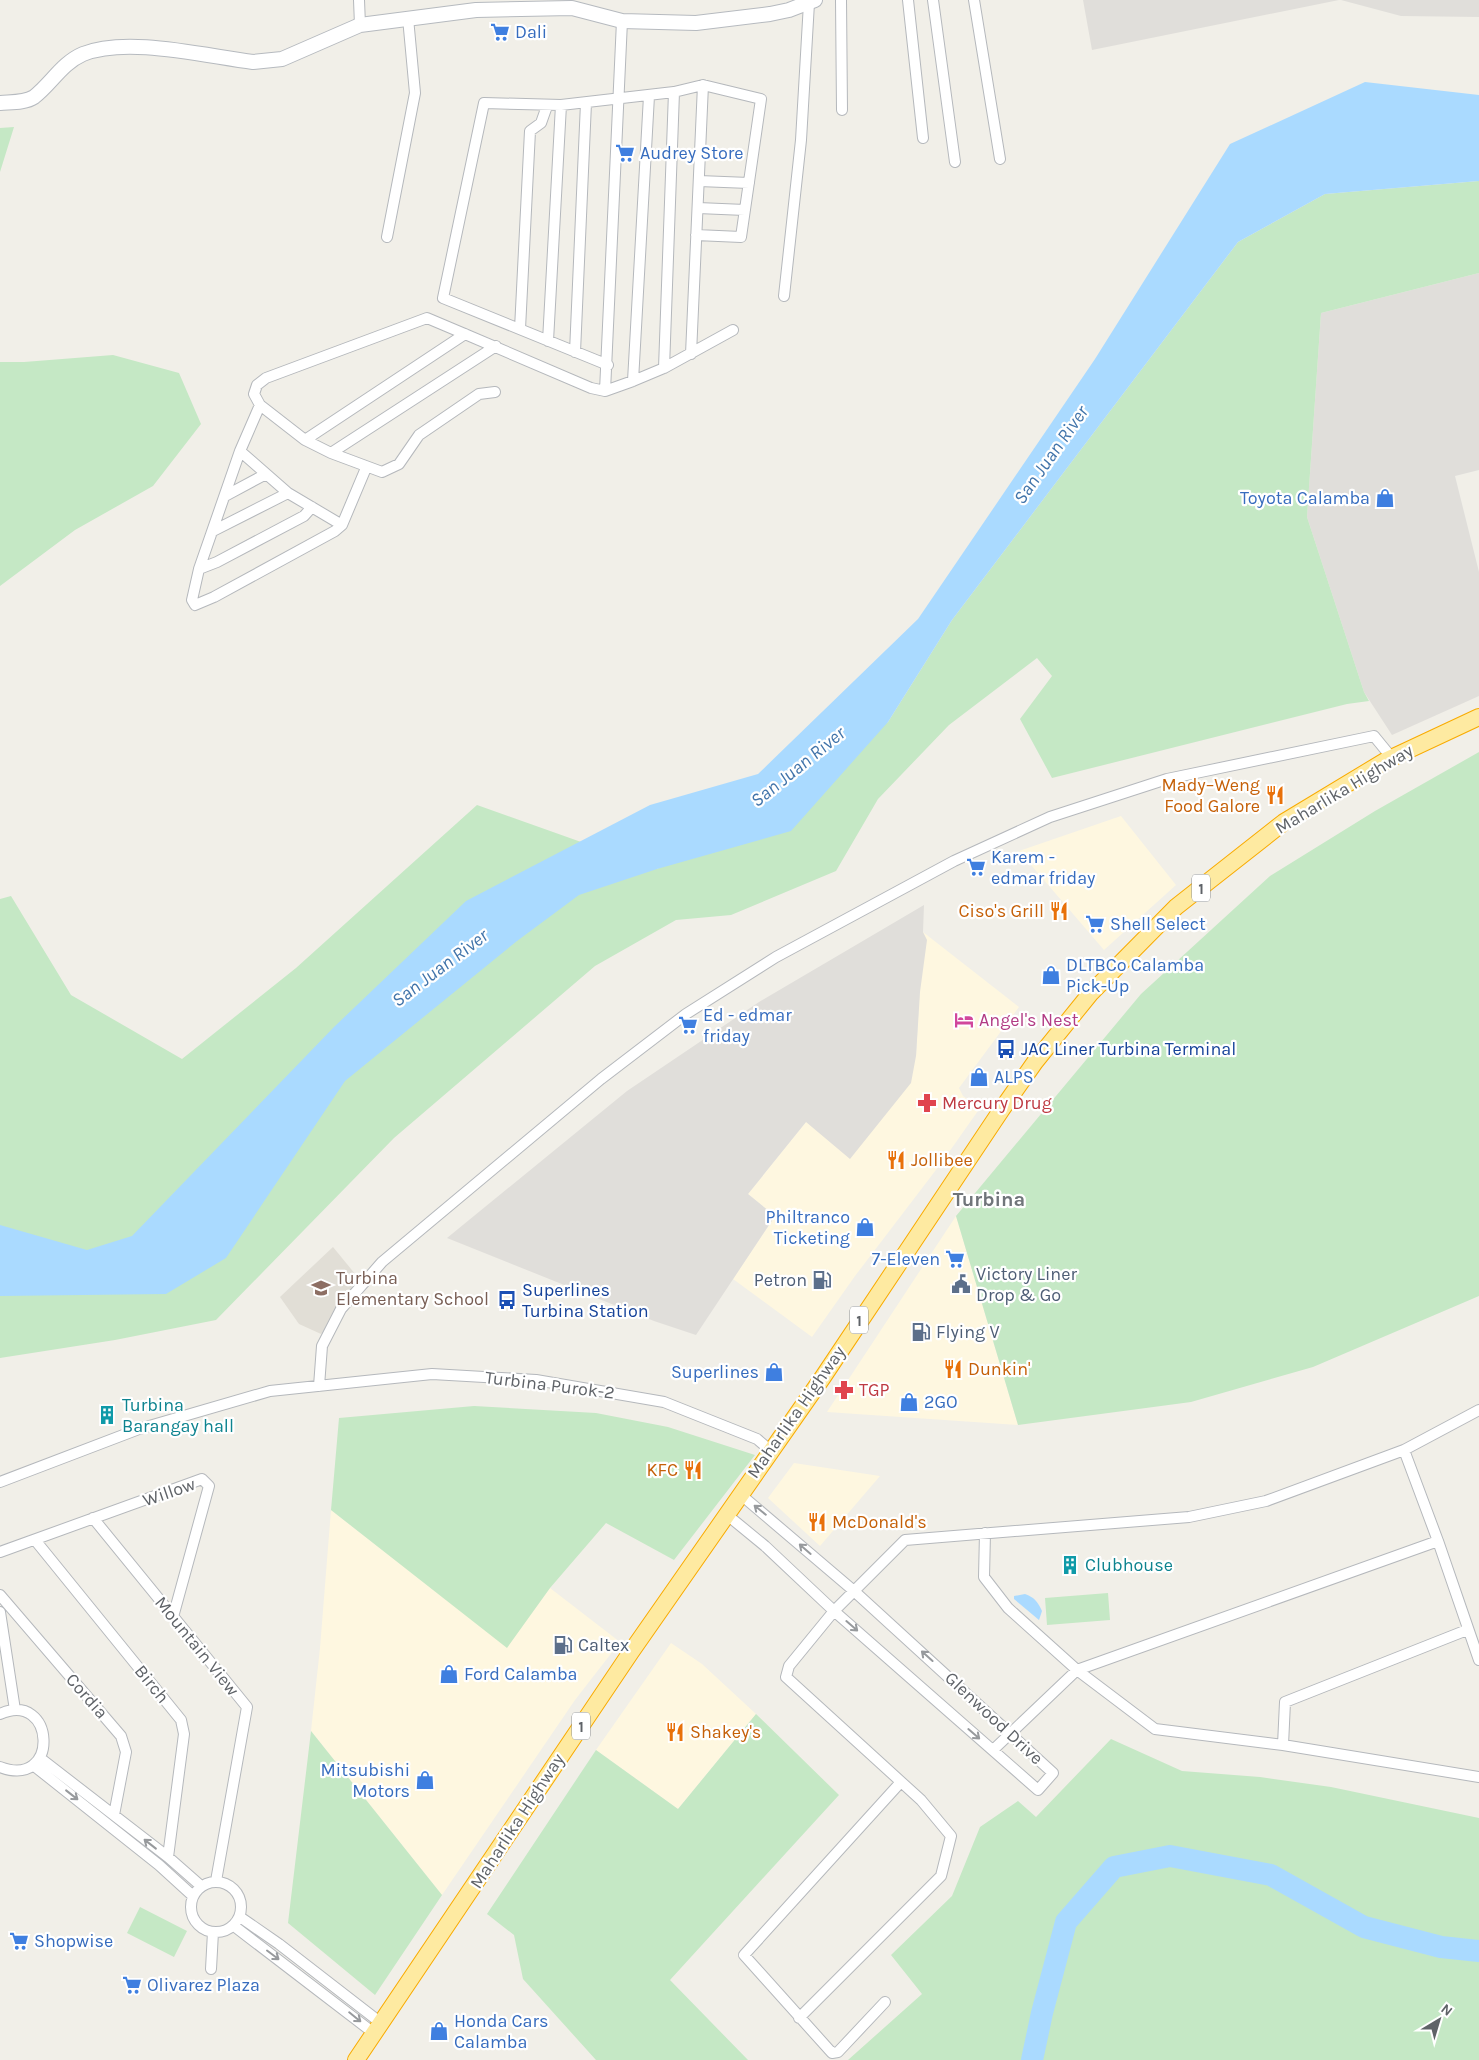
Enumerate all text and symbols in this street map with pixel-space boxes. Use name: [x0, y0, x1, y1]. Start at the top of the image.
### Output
supermarket icon: Dali: [489, 21, 511, 43]
place label: Dali: [515, 21, 547, 43]
supermarket icon: Audrey Store: [614, 142, 636, 164]
place label: Audrey Store: [640, 142, 744, 164]
water label: San Juan River: [1009, 400, 1094, 508]
place label: Toyota Calamba: [1240, 487, 1370, 509]
shop icon: Toyota Calamba: [1374, 487, 1396, 509]
water label: San Juan River: [746, 721, 851, 812]
street label: Maharlika Highway: [1271, 739, 1417, 839]
place label: Mady–Weng Food Galore: [1162, 774, 1260, 817]
restaurant icon: Mady–Weng Food Galore: [1264, 784, 1286, 806]
place label: Karem - edmar friday: [991, 846, 1096, 889]
supermarket icon: Karem - edmar friday: [965, 856, 987, 878]
road number: 1: [1192, 874, 1210, 901]
place label: Ciso's Grill: [959, 900, 1044, 922]
restaurant icon: Ciso's Grill: [1048, 900, 1070, 922]
supermarket icon: Shell Select: [1084, 913, 1106, 935]
place label: Shell Select: [1110, 913, 1206, 935]
water label: San Juan River: [387, 924, 494, 1011]
place label: DLTBCo Calamba Pick-Up: [1066, 954, 1204, 997]
shop icon: DLTBCo Calamba Pick-Up: [1040, 964, 1062, 986]
place label: Ed - edmar friday: [703, 1004, 792, 1047]
hotel icon: Angel's Nest: [953, 1009, 975, 1031]
place label: Angel's Nest: [979, 1009, 1079, 1031]
supermarket icon: Ed - edmar friday: [677, 1014, 699, 1036]
bus stop icon: JAC Liner Turbina Terminal: [995, 1038, 1017, 1060]
place label: JAC Liner Turbina Terminal: [1021, 1038, 1236, 1060]
shop icon: ALPS: [968, 1066, 990, 1088]
place label: ALPS: [994, 1066, 1034, 1088]
pharmacy icon: Mercury Drug: [916, 1092, 938, 1114]
place label: Mercury Drug: [942, 1092, 1052, 1114]
restaurant icon: Jollibee: [885, 1149, 907, 1171]
place label: Jollibee: [911, 1149, 973, 1171]
district label: Turbina: [953, 1188, 1025, 1211]
place label: Philtranco Ticketing: [766, 1206, 850, 1249]
shop icon: Philtranco Ticketing: [854, 1216, 876, 1238]
place label: 7-Eleven: [872, 1248, 940, 1270]
supermarket icon: 7-Eleven: [944, 1248, 966, 1270]
place label: Victory Liner Drop & Go: [976, 1263, 1077, 1306]
place label: Turbina Elementary School: [336, 1267, 489, 1310]
place label: Petron: [754, 1269, 807, 1291]
fuel station icon: Petron: [811, 1269, 833, 1291]
public building icon: Victory Liner Drop & Go: [950, 1273, 972, 1295]
school or university icon: Turbina Elementary School: [310, 1277, 332, 1299]
place label: Superlines Turbina Station: [522, 1279, 649, 1322]
bus stop icon: Superlines Turbina Station: [496, 1289, 518, 1311]
road number: 1: [850, 1306, 868, 1334]
fuel station icon: Flying V: [910, 1321, 932, 1343]
place label: Flying V: [936, 1321, 1000, 1343]
street label: Maharlika Highway: [742, 1341, 850, 1483]
restaurant icon: Dunkin': [942, 1358, 964, 1380]
place label: Dunkin': [968, 1358, 1030, 1380]
place label: Superlines: [671, 1361, 759, 1383]
shop icon: Superlines: [763, 1361, 785, 1383]
street label: Turbina Purok-2: [484, 1366, 616, 1404]
pharmacy icon: TGP: [833, 1379, 855, 1401]
place label: TGP: [859, 1379, 890, 1401]
shop icon: 2GO: [898, 1391, 920, 1413]
place label: 2GO: [924, 1391, 958, 1413]
place label: Turbina Barangay hall: [122, 1394, 234, 1437]
building icon: Turbina Barangay hall: [96, 1404, 118, 1426]
place label: KFC: [647, 1459, 678, 1481]
restaurant icon: KFC: [682, 1459, 704, 1481]
street label: Willow: [140, 1473, 198, 1511]
one-way arrow: [753, 1504, 766, 1515]
restaurant icon: McDonald's: [806, 1511, 828, 1533]
place label: McDonald's: [832, 1511, 927, 1533]
one-way arrow: [799, 1543, 812, 1554]
building icon: Clubhouse: [1059, 1554, 1081, 1576]
place label: Clubhouse: [1085, 1554, 1173, 1576]
street label: Mountain View: [150, 1592, 244, 1700]
one-way arrow: [846, 1621, 859, 1632]
fuel station icon: Caltex: [552, 1634, 574, 1656]
place label: Caltex: [578, 1634, 629, 1656]
one-way arrow: [921, 1650, 934, 1662]
street label: Birch: [130, 1660, 174, 1708]
shop icon: Ford Calamba: [438, 1663, 460, 1685]
place label: Ford Calamba: [464, 1663, 578, 1685]
street label: Glenwood Drive: [940, 1667, 1048, 1769]
street label: Cordia: [61, 1669, 113, 1723]
road number: 1: [572, 1712, 590, 1740]
restaurant icon: Shakey's: [664, 1721, 686, 1743]
place label: Shakey's: [690, 1721, 761, 1743]
one-way arrow: [968, 1728, 981, 1739]
street label: Maharlika Highway: [465, 1749, 569, 1893]
place label: Mitsubishi Motors: [321, 1759, 410, 1802]
shop icon: Mitsubishi Motors: [414, 1769, 436, 1791]
one-way arrow: [65, 1789, 78, 1800]
one-way arrow: [144, 1838, 157, 1849]
supermarket icon: Shopwise: [8, 1930, 30, 1952]
place label: Shopwise: [34, 1930, 113, 1952]
one-way arrow: [266, 1949, 279, 1960]
supermarket icon: Olivarez Plaza: [121, 1974, 143, 1996]
place label: Olivarez Plaza: [147, 1974, 260, 1996]
north arrow: [1414, 1995, 1464, 2045]
text: N: [1438, 2000, 1456, 2020]
place label: Honda Cars Calamba: [454, 2010, 549, 2053]
one-way arrow: [348, 2012, 361, 2023]
shop icon: Honda Cars Calamba: [428, 2020, 450, 2042]

